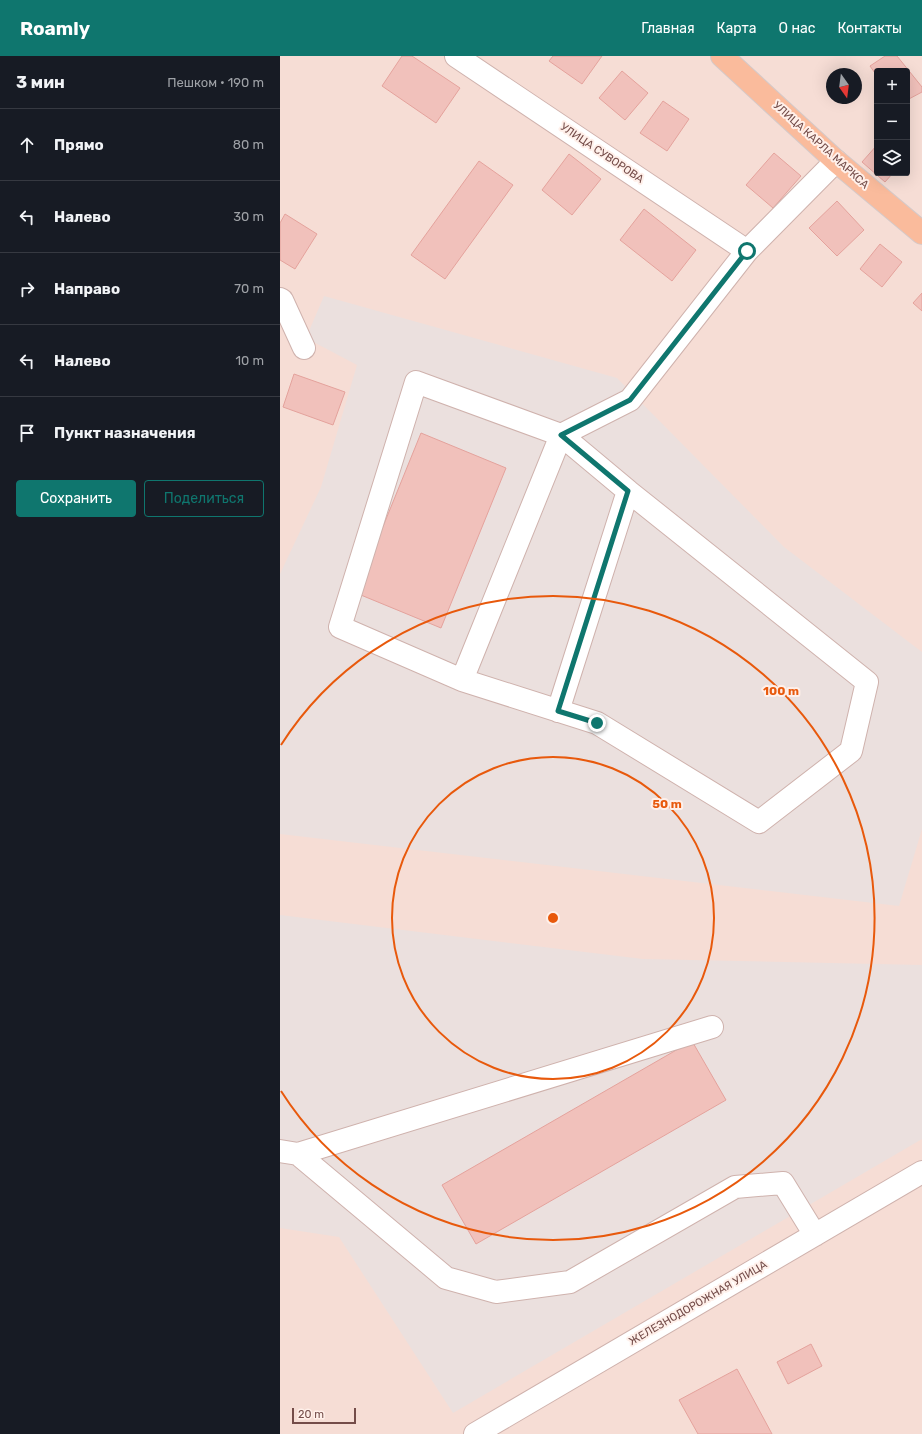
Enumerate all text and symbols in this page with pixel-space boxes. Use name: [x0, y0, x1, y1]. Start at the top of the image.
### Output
text: Roamly: [20, 17, 90, 40]
text: Главная: [641, 20, 695, 37]
text: Карта: [717, 20, 757, 37]
text: О нас: [779, 20, 815, 37]
text: Контакты: [837, 20, 902, 37]
north arrow: [826, 68, 862, 104]
map controls: [874, 68, 910, 176]
button: +: [874, 68, 910, 104]
text: 3 мин: [16, 72, 65, 92]
text: Пешком · 190 m: [167, 75, 264, 90]
street label: УЛИЦА КАРЛА МАРКСА: [771, 99, 872, 192]
button: −: [874, 104, 910, 140]
street label: УЛИЦА СУВОРОВА: [558, 120, 647, 186]
icon: ahead: [16, 134, 38, 156]
text: Прямо: [54, 136, 104, 154]
text: 80 m: [233, 137, 264, 152]
button: layers: [874, 140, 910, 176]
icon: left: [16, 206, 38, 228]
text: Налево: [54, 208, 111, 226]
text: 30 m: [233, 209, 264, 224]
route start: [738, 242, 756, 260]
icon: right: [16, 278, 38, 300]
text: Направо: [54, 280, 120, 298]
text: 70 m: [234, 281, 264, 296]
icon: left: [16, 350, 38, 372]
text: Налево: [54, 352, 111, 370]
text: 10 m: [235, 353, 264, 368]
icon: arrive: [16, 422, 38, 444]
text: Пункт назначения: [54, 424, 196, 442]
button: Сохранить: [16, 480, 136, 517]
button: Поделиться: [144, 480, 264, 517]
text: 100 m: [763, 684, 799, 698]
route end: [588, 714, 606, 732]
text: 50 m: [652, 797, 682, 811]
centre of rings: [546, 911, 560, 925]
street label: ЖЕЛЕЗНОДОРОЖНАЯ УЛИЦА: [627, 1258, 770, 1348]
scale bar: [292, 1406, 356, 1425]
text: 20 m: [298, 1408, 324, 1421]

